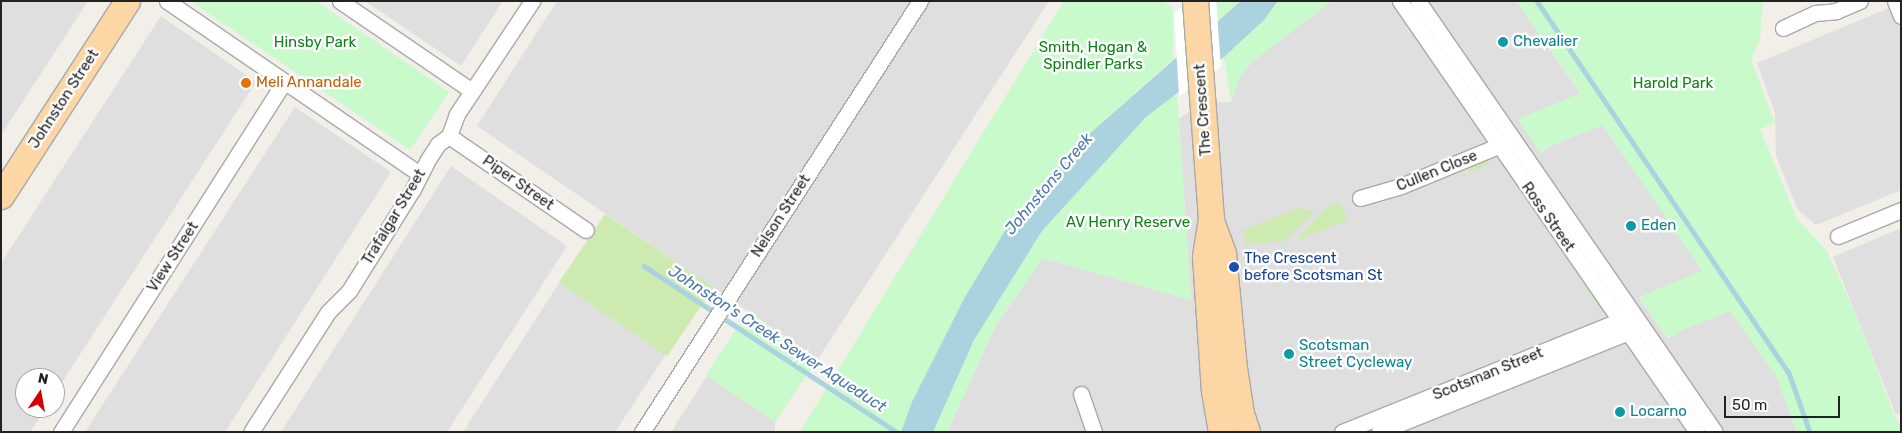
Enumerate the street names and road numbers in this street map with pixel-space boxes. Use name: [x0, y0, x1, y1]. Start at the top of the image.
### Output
street label: Johnston Street: [25, 46, 103, 152]
street label: The Crescent: [1191, 63, 1215, 157]
street label: Cullen Close: [1394, 147, 1480, 195]
street label: Piper Street: [479, 152, 557, 214]
street label: Trafalgar Street: [358, 166, 430, 268]
street label: Nelson Street: [748, 171, 814, 261]
street label: Ross Street: [1517, 179, 1579, 255]
street label: View Street: [143, 218, 203, 296]
street label: Scotsman Street: [1430, 344, 1546, 404]

